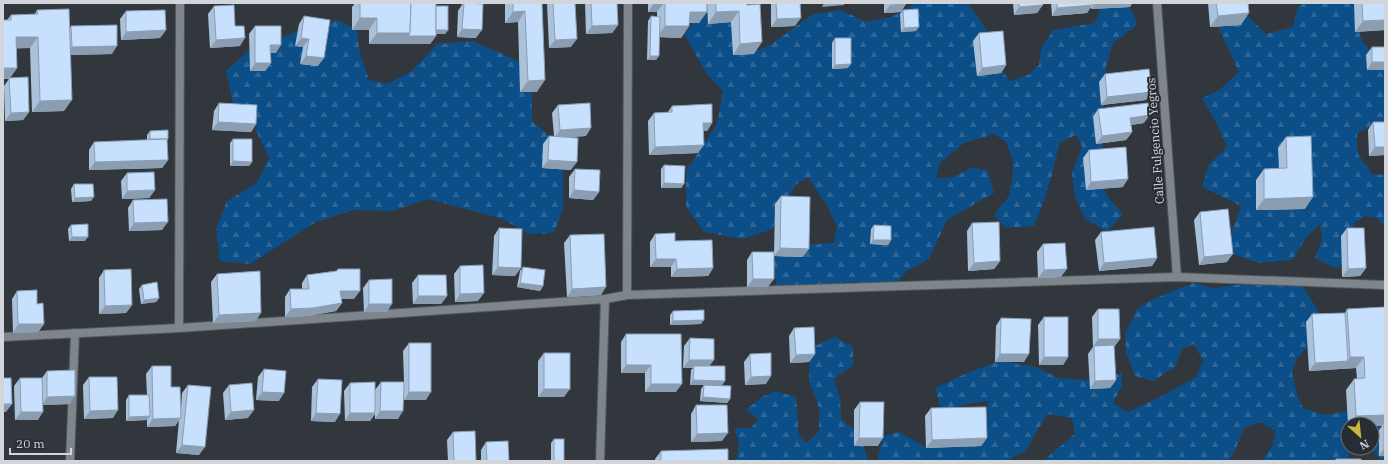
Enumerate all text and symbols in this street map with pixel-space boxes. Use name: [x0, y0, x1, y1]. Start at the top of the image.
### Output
street label: Calle Fulgencio Yegros: [1143, 77, 1167, 205]
north arrow: [1340, 416, 1380, 456]
scale bar: [10, 430, 71, 456]
text: 20 m: [16, 436, 45, 451]
text: N: [1357, 437, 1372, 453]

